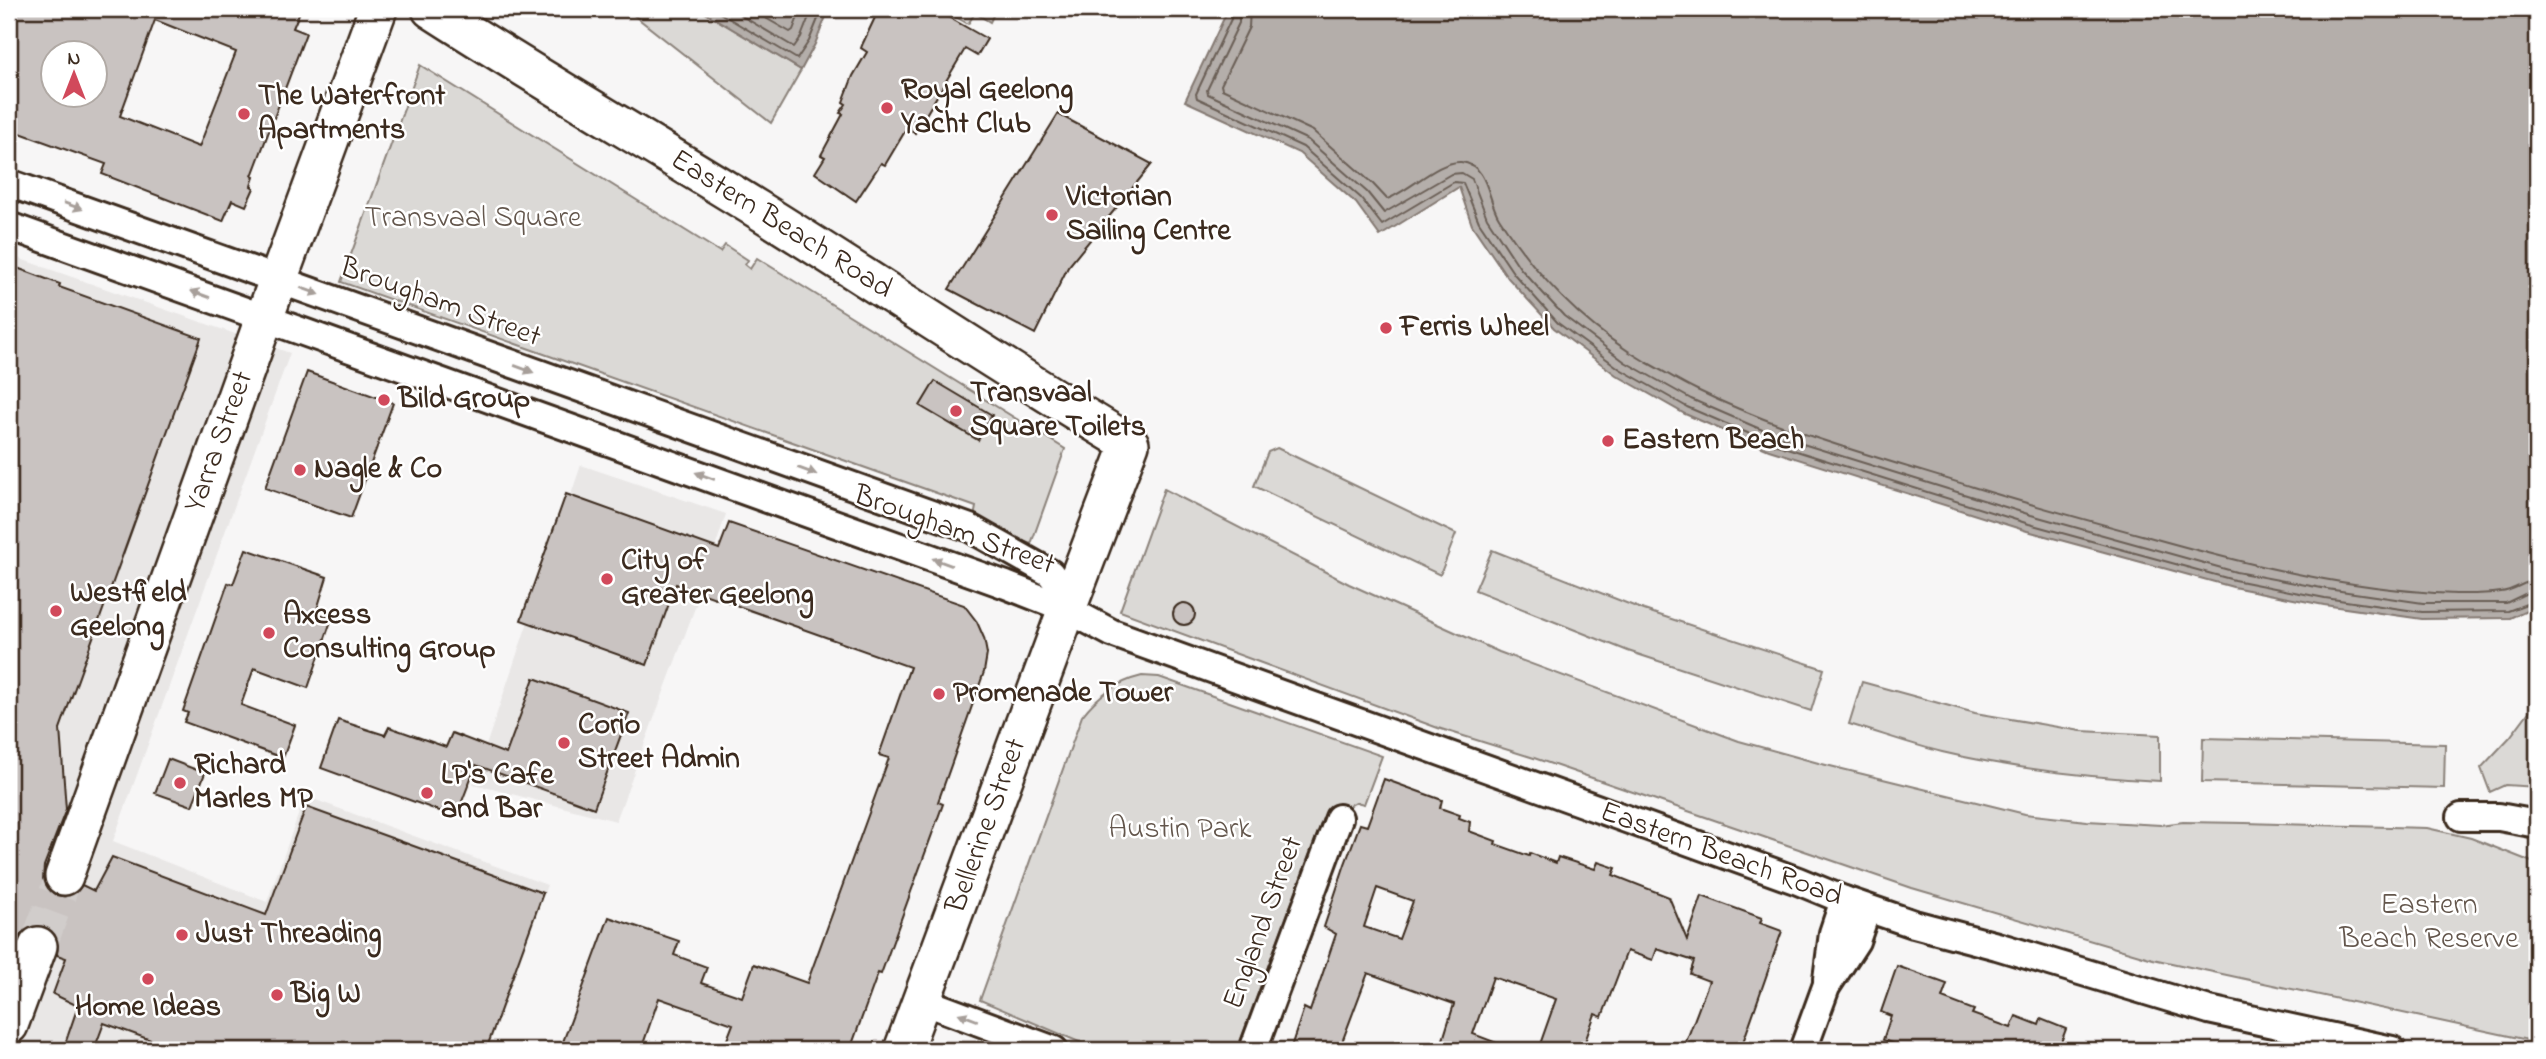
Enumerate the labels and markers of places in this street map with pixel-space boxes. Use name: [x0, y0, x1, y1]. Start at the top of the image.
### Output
place label: Royal Geelong Yacht Club: [900, 69, 1073, 147]
place label: The Waterfront Apartments: [258, 75, 446, 153]
marker: Royal Geelong Yacht Club: [879, 100, 895, 116]
marker: The Waterfront Apartments: [236, 106, 252, 122]
place label: Victorian Sailing Centre: [1065, 176, 1232, 255]
marker: Victorian Sailing Centre: [1044, 207, 1060, 223]
place label: Ferris Wheel: [1398, 306, 1549, 350]
marker: Ferris Wheel: [1378, 320, 1394, 336]
place label: Transvaal Square Toilets: [970, 372, 1146, 450]
place label: Bild Group: [396, 378, 530, 422]
marker: Bild Group: [376, 392, 392, 408]
marker: Transvaal Square Toilets: [948, 403, 964, 419]
place label: Eastern Beach: [1622, 419, 1804, 463]
marker: Eastern Beach: [1600, 433, 1616, 449]
place label: Nagle & Co: [314, 448, 442, 493]
marker: Nagle & Co: [292, 462, 308, 478]
place label: City of Greater Geelong: [621, 540, 814, 619]
marker: City of Greater Geelong: [599, 571, 615, 587]
place label: Westfield Geelong: [70, 572, 187, 651]
place label: Axcess Consulting Group: [283, 594, 496, 673]
marker: Westfield Geelong: [48, 603, 64, 619]
marker: Axcess Consulting Group: [261, 625, 277, 641]
place label: Promenade Tower: [953, 672, 1174, 716]
marker: Promenade Tower: [931, 686, 947, 702]
place label: Corio Street Admin: [578, 704, 740, 782]
marker: Corio Street Admin: [556, 735, 572, 751]
place label: Richard Marles MP: [194, 744, 313, 822]
place label: LP's Cafe and Bar: [441, 754, 555, 832]
marker: Richard Marles MP: [172, 775, 188, 791]
marker: LP's Cafe and Bar: [419, 785, 435, 801]
place label: Just Threading: [196, 913, 382, 958]
marker: Just Threading: [174, 927, 190, 943]
marker: Home Ideas: [140, 971, 156, 987]
place label: Big W: [289, 973, 361, 1018]
place label: Home Ideas: [75, 986, 221, 1030]
marker: Big W: [269, 987, 285, 1003]

